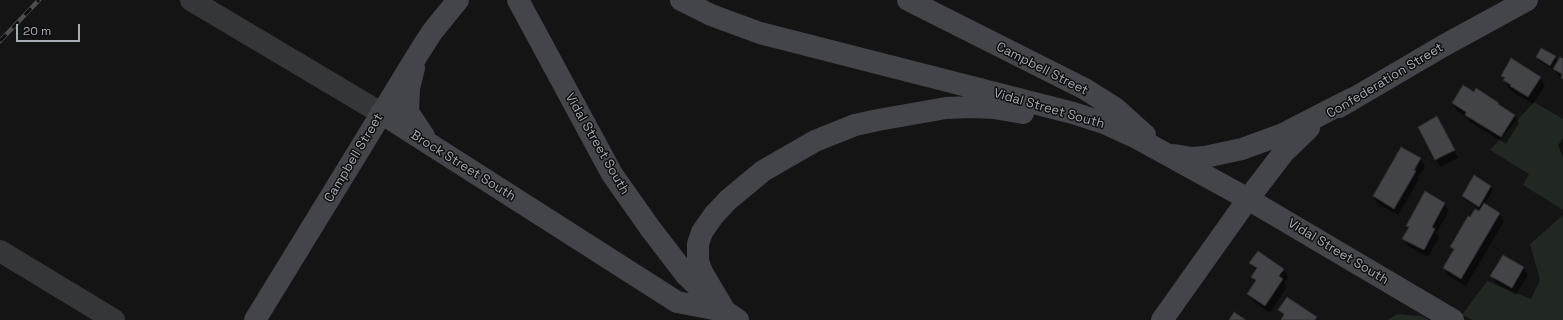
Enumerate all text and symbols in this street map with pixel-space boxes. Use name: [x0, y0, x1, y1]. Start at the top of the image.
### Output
scale bar: [18, 16, 82, 42]
text: 20 m: [23, 23, 51, 39]
street label: Campbell Street: [994, 39, 1090, 99]
street label: Confederation Street: [1324, 40, 1446, 122]
street label: Vidal Street South: [992, 86, 1106, 132]
street label: Vidal Street South: [562, 90, 632, 198]
street label: Campbell Street: [321, 111, 387, 205]
street label: Brock Street South: [408, 127, 518, 205]
street label: Vidal Street South: [1285, 216, 1391, 288]

